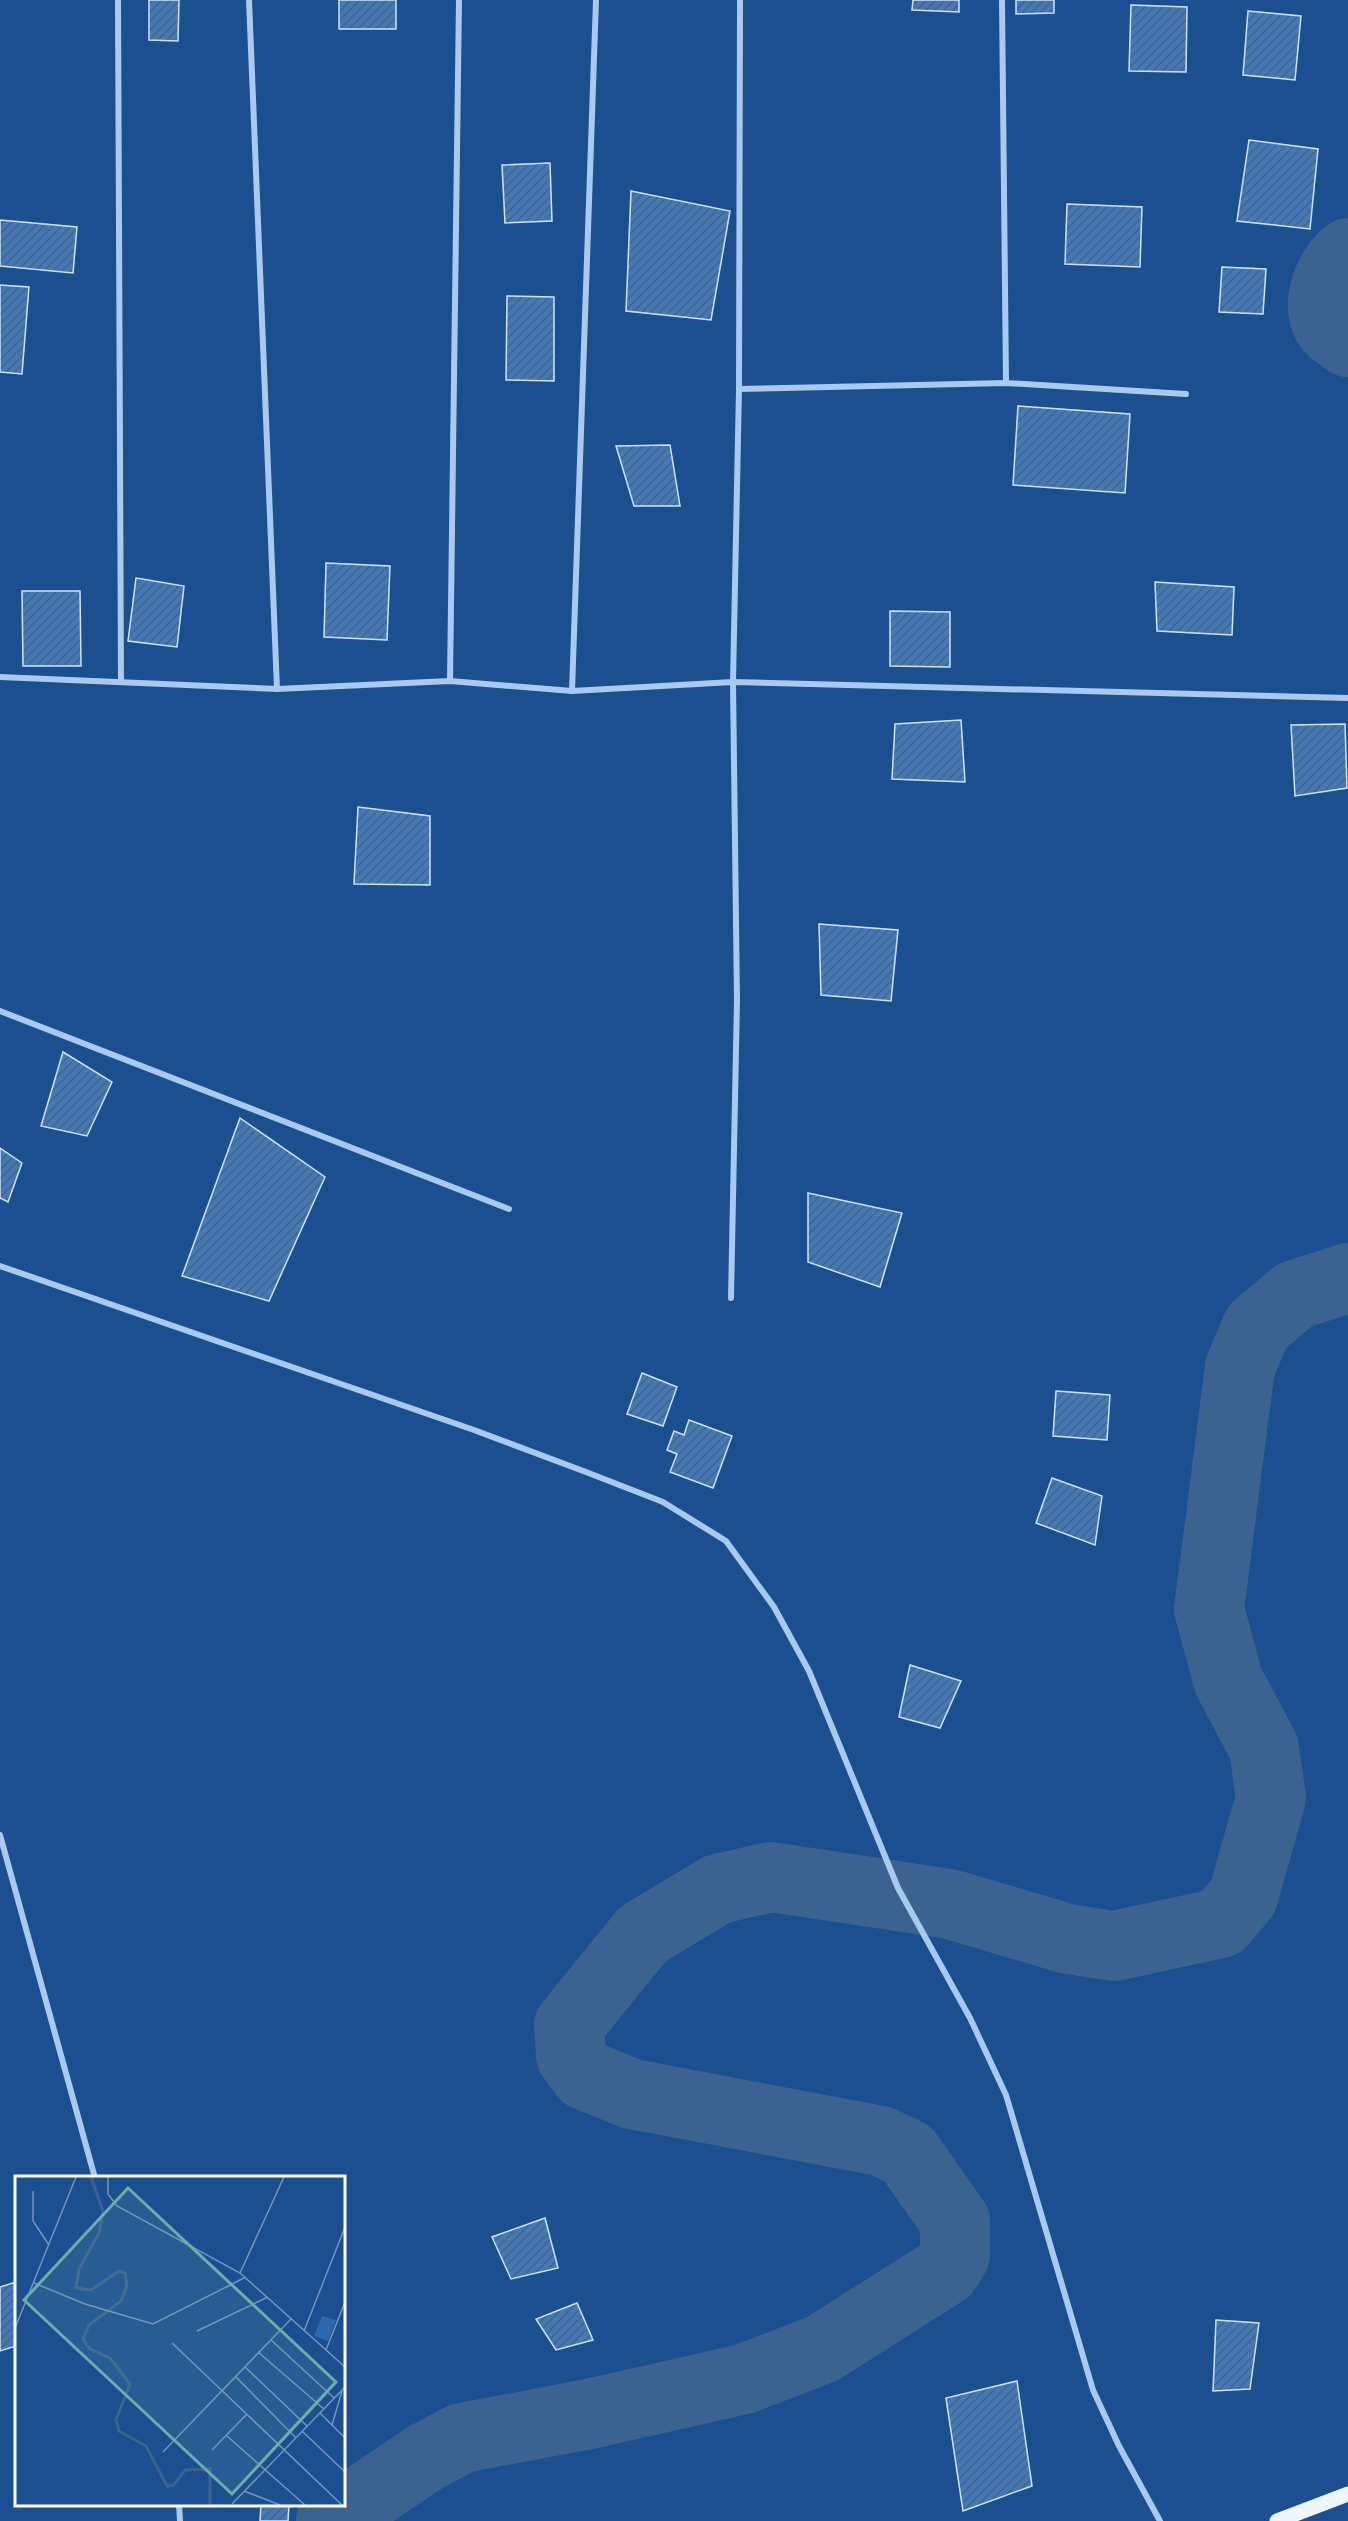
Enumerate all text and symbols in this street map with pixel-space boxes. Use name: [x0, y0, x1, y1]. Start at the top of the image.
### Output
inset map: [15, 2176, 345, 2506]

